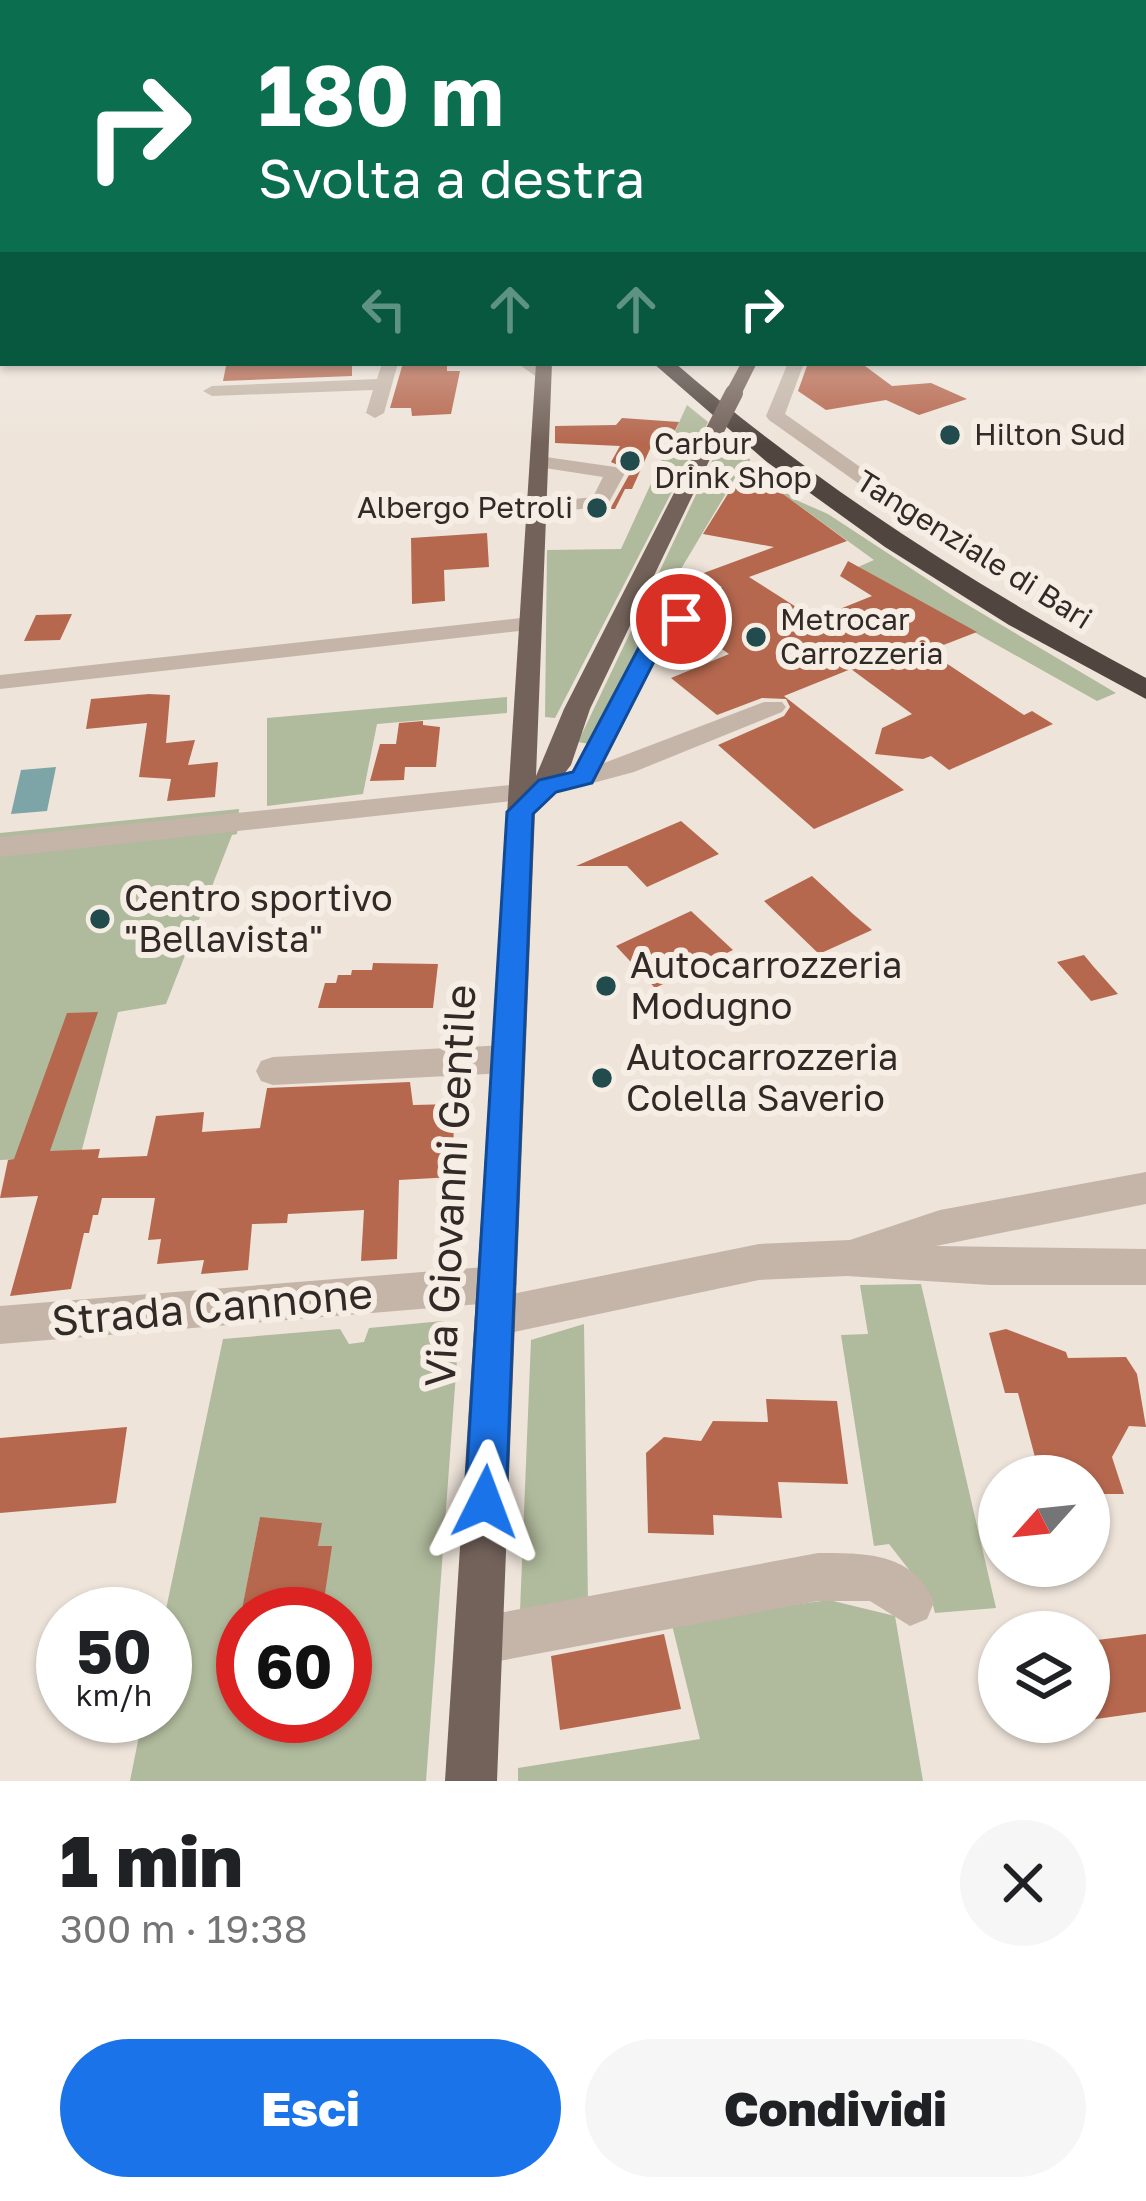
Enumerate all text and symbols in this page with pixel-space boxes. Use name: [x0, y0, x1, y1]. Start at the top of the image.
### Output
text: 180 m: [258, 44, 504, 144]
icon: right: [60, 48, 216, 204]
text: Svolta a destra: [258, 145, 645, 210]
icon: left: [351, 276, 417, 342]
icon: ahead: [477, 276, 543, 342]
icon: ahead: [603, 276, 669, 342]
icon: right: [729, 276, 795, 342]
place label: Hilton Sud: [974, 416, 1126, 452]
marker: Hilton Sud: [937, 422, 963, 448]
place label: Carbur Drink Shop: [654, 425, 812, 495]
marker: Carbur Drink Shop: [617, 448, 643, 474]
street label: Tangenziale di Bari: [850, 462, 1099, 636]
place label: Albergo Petroli: [357, 489, 573, 525]
marker: Albergo Petroli: [584, 495, 610, 521]
pin: [630, 568, 732, 670]
icon: arrive: [648, 586, 714, 652]
place label: Metrocar Carrozzeria: [780, 601, 943, 671]
marker: Metrocar Carrozzeria: [743, 624, 769, 650]
place label: Centro sportivo "Bellavista": [124, 876, 393, 960]
marker: Centro sportivo "Bellavista": [87, 906, 113, 932]
place label: Autocarrozzeria Modugno: [630, 943, 902, 1027]
marker: Autocarrozzeria Modugno: [593, 973, 619, 999]
street label: Via Giovanni Gentile: [413, 983, 485, 1389]
place label: Autocarrozzeria Colella Saverio: [626, 1035, 898, 1119]
marker: Autocarrozzeria Colella Saverio: [589, 1065, 615, 1091]
street label: Strada Cannone: [49, 1267, 374, 1345]
position arrow: [422, 1439, 548, 1565]
north arrow: [978, 1455, 1110, 1587]
map controls: [978, 1455, 1110, 1743]
speed limit sign: 60: [216, 1587, 372, 1743]
button: layers: [978, 1611, 1110, 1743]
text: 50: [76, 1614, 152, 1686]
text: km/h: [76, 1677, 152, 1713]
text: 1 min: [60, 1816, 243, 1903]
button: close: [960, 1820, 1086, 1946]
text: 300 m · 19:38: [60, 1905, 307, 1952]
button: Esci: [60, 2039, 561, 2177]
button: Condividi: [585, 2039, 1086, 2177]

